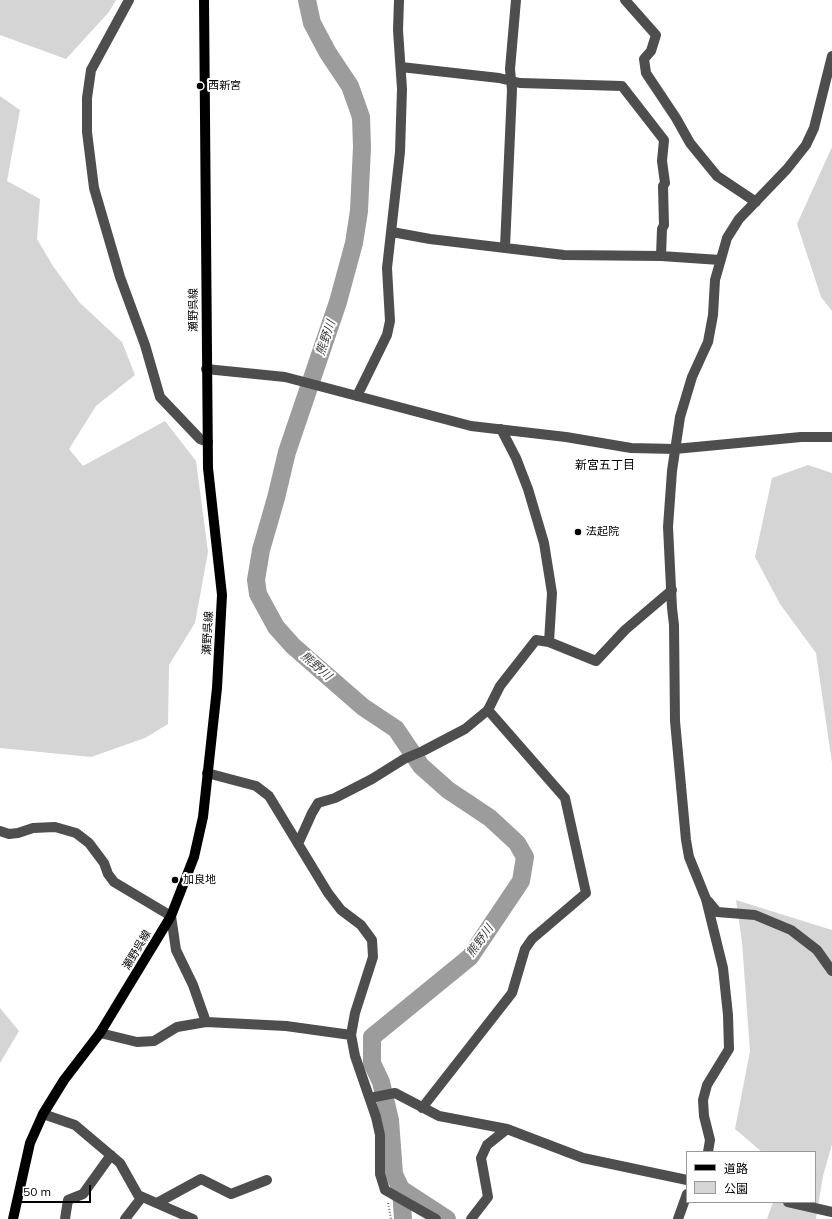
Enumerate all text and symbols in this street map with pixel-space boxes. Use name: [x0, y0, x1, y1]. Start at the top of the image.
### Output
place label: 西新宮: [208, 79, 241, 93]
marker: 西新宮: [195, 81, 205, 91]
street label: 瀬野呉線: [187, 288, 201, 332]
water label: 熊野川: [313, 319, 339, 357]
district label: 新宮五丁目: [575, 458, 635, 472]
place label: 法起院: [586, 525, 619, 539]
marker: 法起院: [573, 527, 583, 537]
street label: 瀬野呉線: [200, 611, 216, 655]
water label: 熊野川: [298, 649, 334, 683]
place label: 加良地: [183, 873, 216, 887]
marker: 加良地: [170, 875, 180, 885]
water label: 熊野川: [464, 922, 496, 960]
street label: 瀬野呉線: [120, 928, 154, 972]
legend: [686, 1151, 816, 1203]
text: 道路: [724, 1161, 748, 1176]
scale bar: [18, 1177, 93, 1203]
text: 公園: [724, 1181, 748, 1196]
text: 50 m: [23, 1184, 51, 1199]

